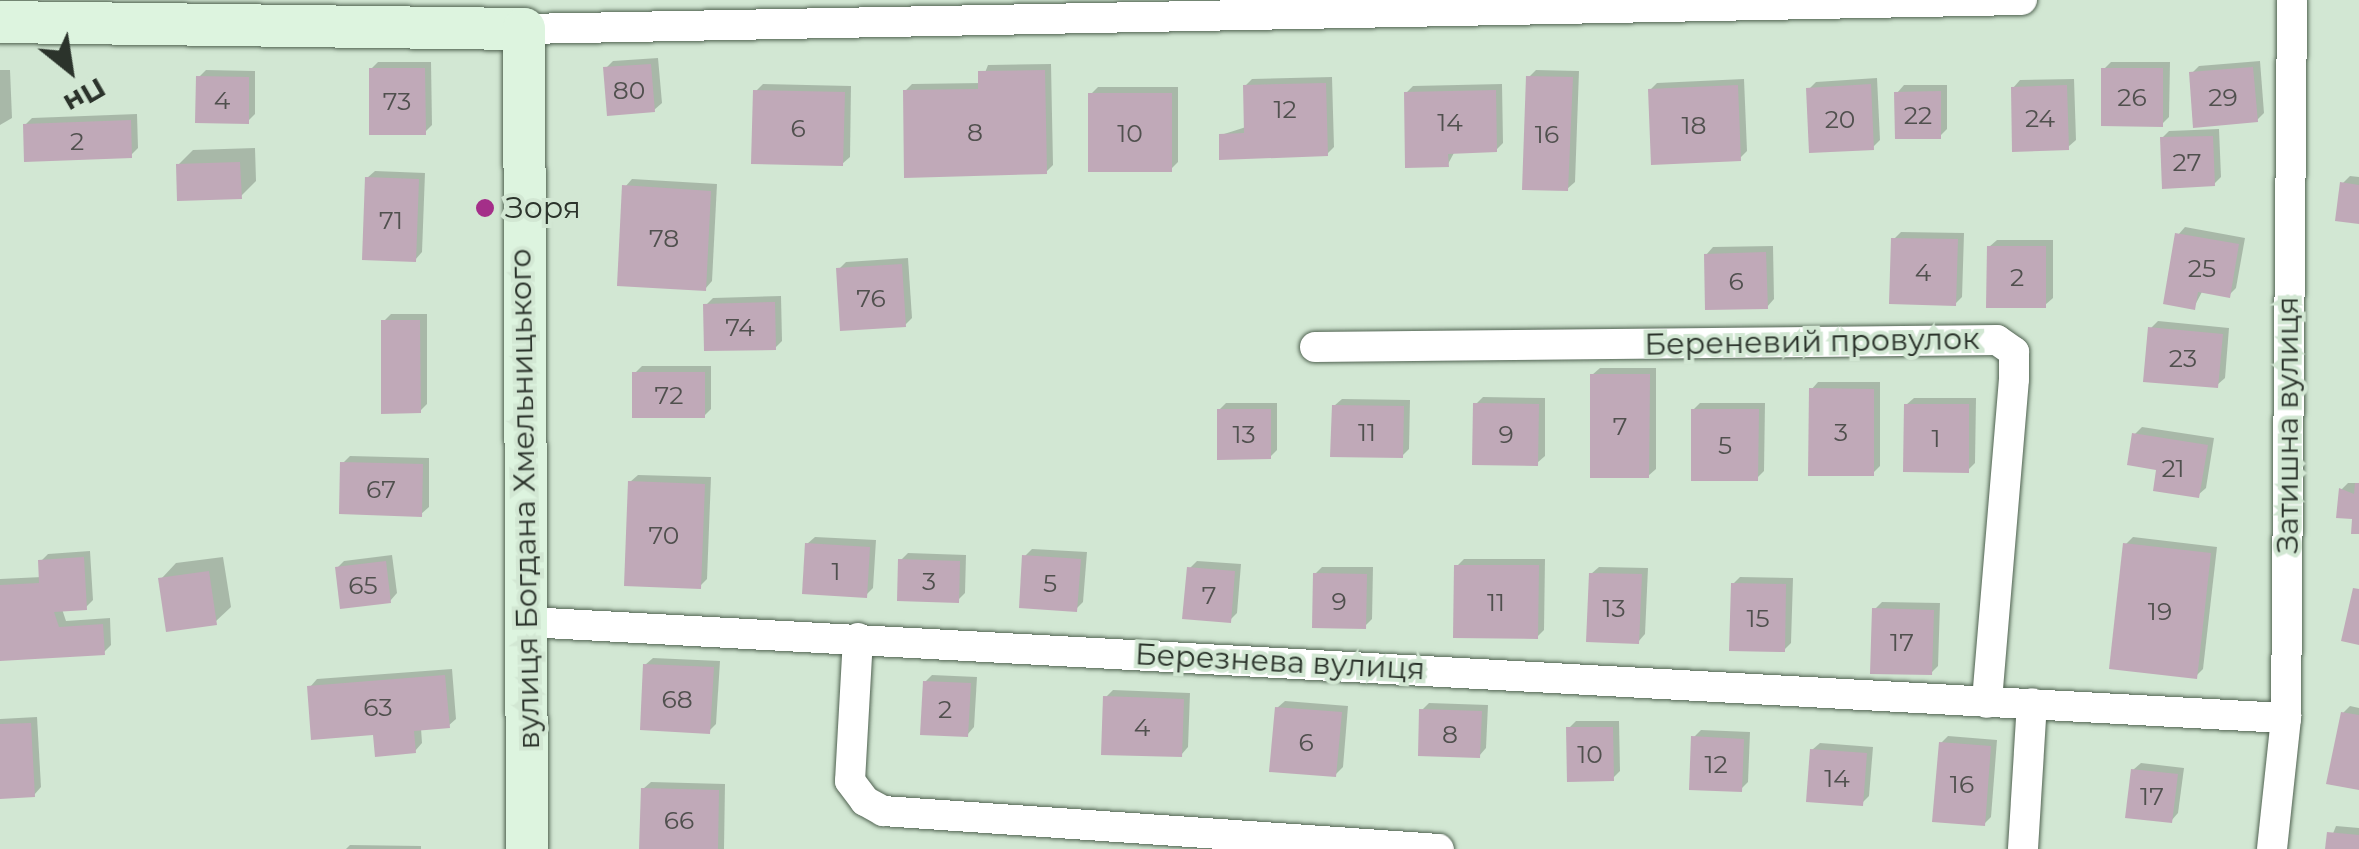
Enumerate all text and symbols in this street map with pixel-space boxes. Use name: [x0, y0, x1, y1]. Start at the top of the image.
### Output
north arrow: [20, 20, 120, 120]
text: Пн: [58, 71, 112, 121]
house number: 80: [613, 75, 645, 105]
house number: 26: [2117, 82, 2147, 112]
house number: 29: [2208, 82, 2238, 112]
house number: 4: [214, 85, 230, 115]
house number: 73: [383, 86, 411, 116]
house number: 12: [1273, 94, 1297, 124]
house number: 22: [1904, 100, 1932, 130]
house number: 24: [2025, 103, 2055, 133]
house number: 20: [1825, 104, 1855, 134]
house number: 14: [1437, 107, 1463, 137]
house number: 18: [1682, 110, 1706, 140]
house number: 6: [790, 113, 806, 143]
house number: 8: [967, 117, 983, 147]
house number: 10: [1117, 118, 1143, 148]
house number: 16: [1535, 119, 1559, 149]
house number: 2: [70, 126, 84, 156]
house number: 27: [2173, 147, 2201, 177]
place label: Зоря: [505, 190, 581, 226]
marker: Зоря: [474, 197, 496, 219]
house number: 71: [379, 205, 403, 235]
house number: 78: [649, 223, 679, 253]
street label: вулиця Богдана Хмельницького: [503, 248, 547, 750]
house number: 25: [2188, 253, 2216, 283]
house number: 4: [1915, 257, 1931, 287]
house number: 2: [2010, 262, 2024, 292]
house number: 6: [1728, 266, 1744, 296]
house number: 76: [856, 283, 886, 313]
street label: Затишна вулиця: [2270, 297, 2306, 553]
house number: 74: [725, 312, 755, 342]
street label: Береневий провулок: [1644, 321, 1980, 363]
house number: 23: [2169, 343, 2197, 373]
house number: 72: [655, 380, 683, 410]
house number: 7: [1613, 411, 1627, 441]
house number: 11: [1358, 417, 1376, 447]
house number: 3: [1834, 417, 1848, 447]
house number: 13: [1232, 419, 1256, 449]
house number: 9: [1498, 419, 1514, 449]
house number: 1: [1931, 423, 1941, 453]
house number: 5: [1718, 430, 1732, 460]
house number: 21: [2161, 453, 2185, 483]
house number: 67: [366, 474, 396, 504]
house number: 70: [649, 520, 679, 550]
house number: 1: [831, 556, 841, 586]
house number: 3: [922, 566, 936, 596]
house number: 5: [1043, 568, 1057, 598]
house number: 65: [348, 570, 378, 600]
house number: 7: [1202, 580, 1216, 610]
house number: 9: [1331, 586, 1347, 616]
house number: 11: [1487, 587, 1505, 617]
house number: 13: [1602, 593, 1626, 623]
house number: 19: [2148, 596, 2172, 626]
house number: 15: [1746, 603, 1770, 633]
house number: 17: [1890, 627, 1914, 657]
street label: Березнева вулиця: [1134, 636, 1426, 688]
house number: 68: [661, 684, 693, 714]
house number: 63: [363, 692, 393, 722]
house number: 2: [938, 694, 952, 724]
house number: 4: [1134, 712, 1150, 742]
house number: 8: [1442, 719, 1458, 749]
house number: 6: [1298, 727, 1314, 757]
house number: 10: [1577, 739, 1603, 769]
house number: 12: [1704, 749, 1728, 779]
house number: 14: [1824, 763, 1850, 793]
house number: 16: [1950, 769, 1974, 799]
house number: 17: [2140, 781, 2164, 811]
house number: 66: [664, 805, 694, 835]

